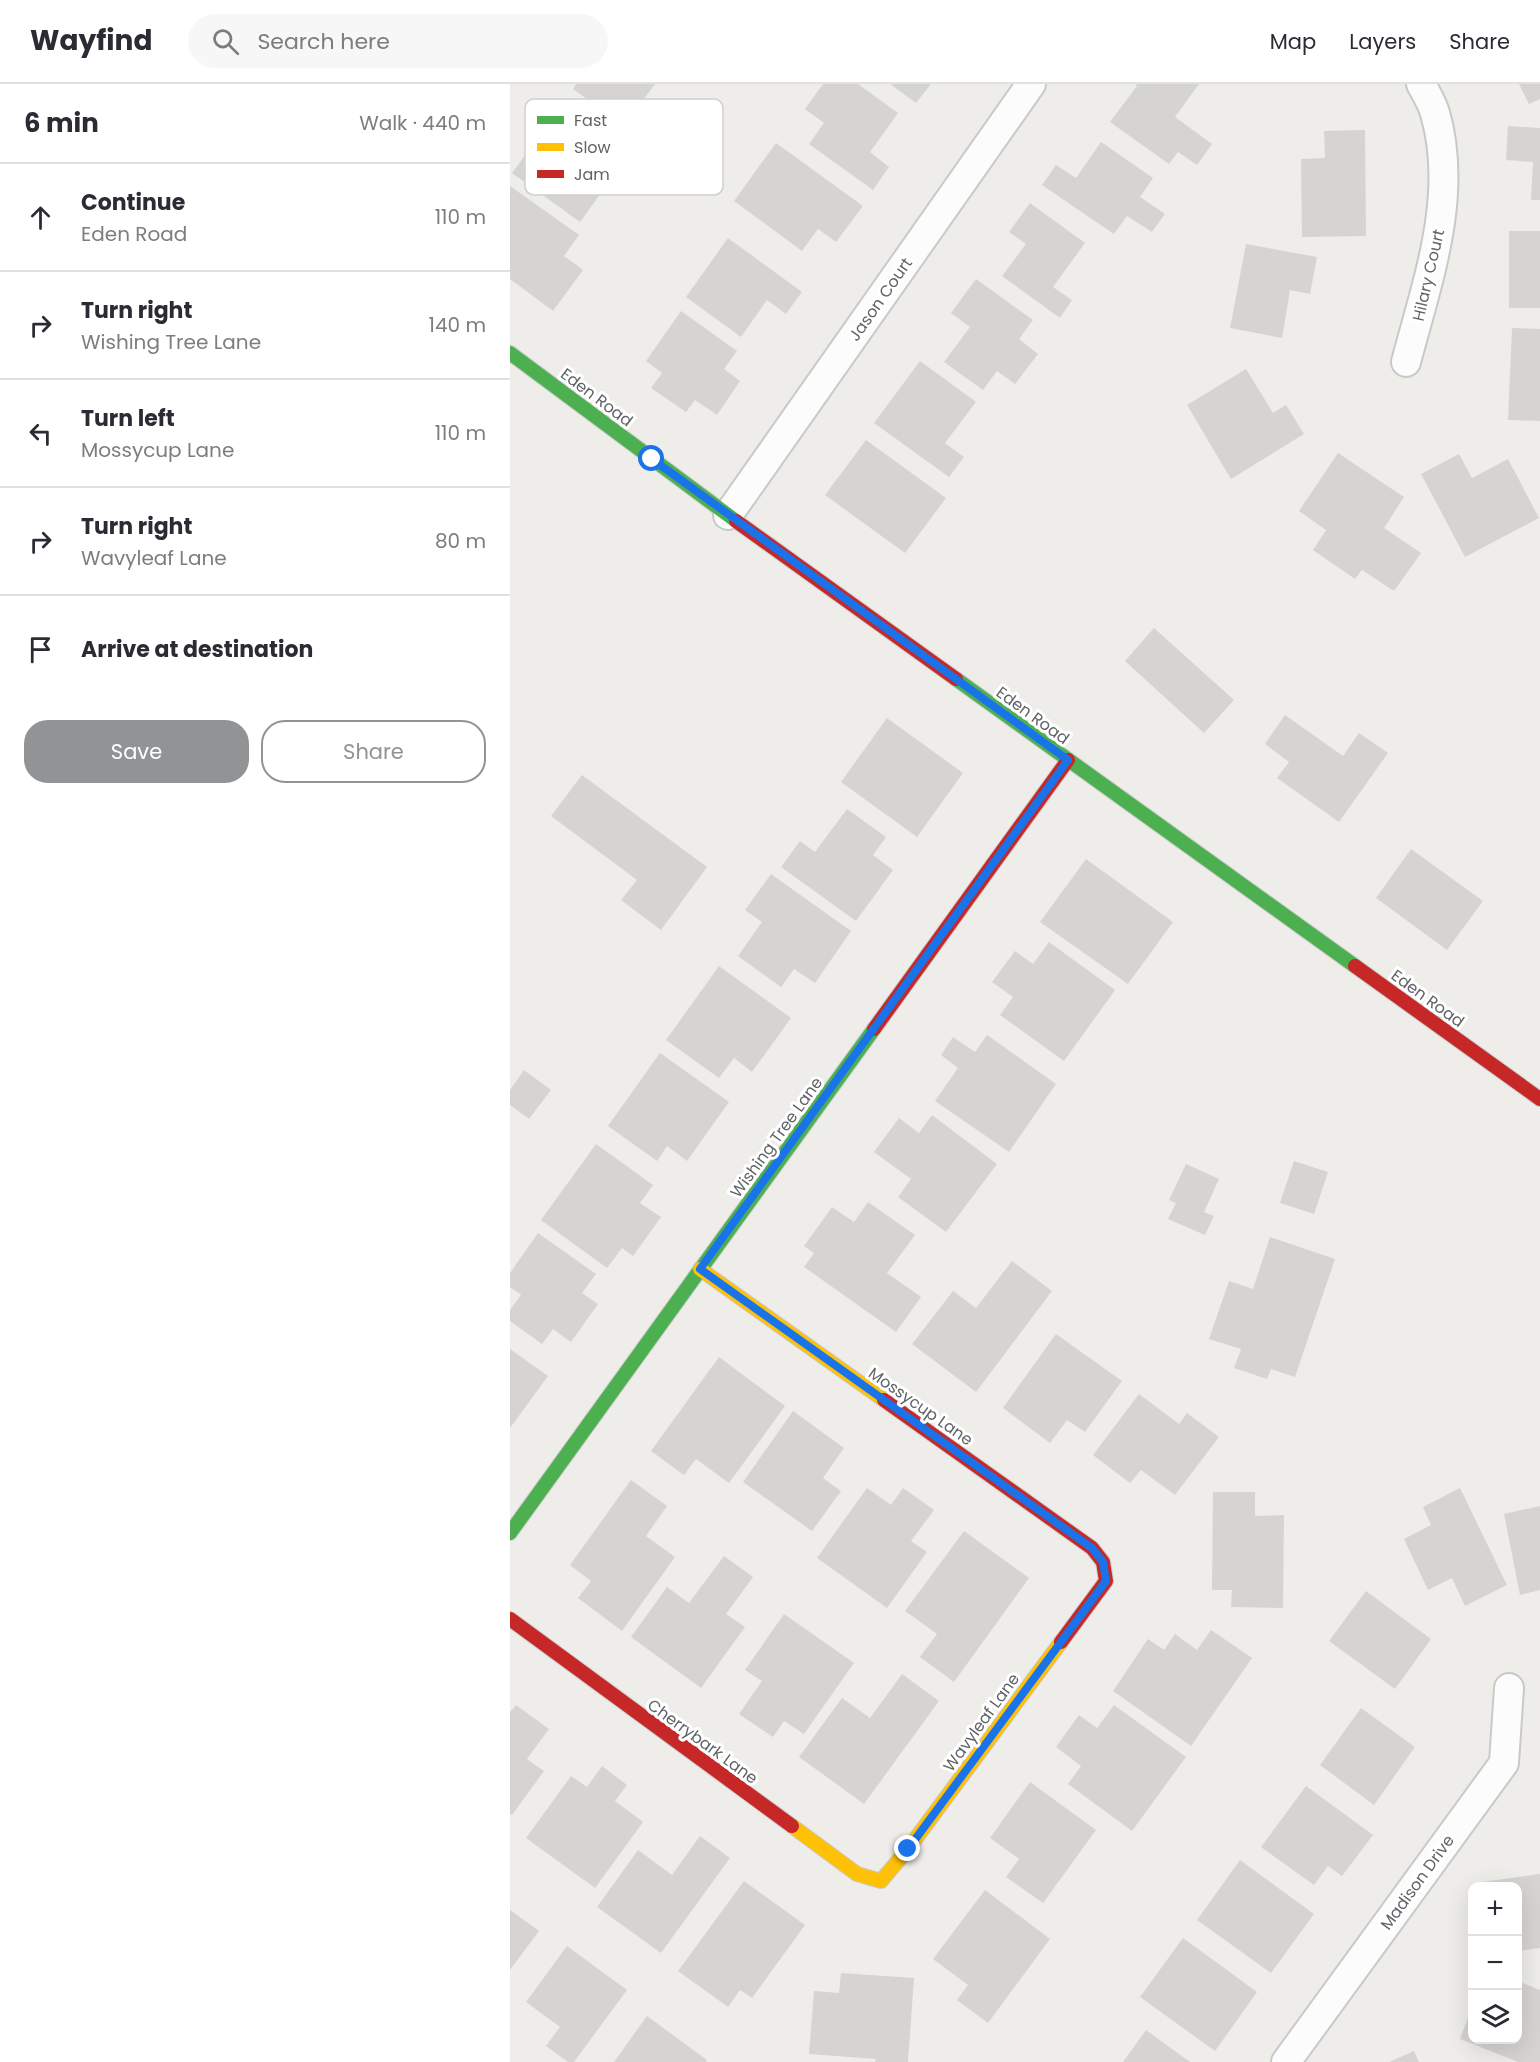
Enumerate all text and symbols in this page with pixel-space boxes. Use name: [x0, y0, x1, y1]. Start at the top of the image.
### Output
search box: [188, 14, 608, 68]
text: Wayfind: [30, 21, 152, 60]
icon: search: [209, 25, 242, 58]
text: Search here: [257, 26, 390, 57]
text: Map: [1270, 27, 1316, 56]
text: Layers: [1349, 27, 1416, 56]
text: Share: [1449, 27, 1510, 56]
legend: [525, 99, 723, 195]
text: 6 min: [24, 105, 99, 141]
text: Walk · 440 m: [359, 109, 486, 137]
text: Fast: [574, 109, 607, 132]
text: Slow: [574, 136, 611, 159]
text: Jam: [574, 163, 610, 186]
text: Continue: [81, 187, 185, 218]
icon: ahead: [24, 201, 57, 234]
text: 110 m: [435, 203, 486, 231]
text: Eden Road: [81, 220, 187, 248]
street label: Hilary Court: [1407, 227, 1450, 323]
street label: Jason Court: [843, 253, 918, 346]
text: Turn right: [81, 295, 192, 326]
icon: right: [24, 309, 57, 342]
text: 140 m: [429, 311, 486, 339]
text: Wishing Tree Lane: [81, 328, 261, 356]
street label: Eden Road: [556, 363, 638, 432]
text: Turn left: [81, 403, 175, 434]
icon: left: [24, 417, 57, 450]
text: 110 m: [435, 419, 486, 447]
text: Mossycup Lane: [81, 436, 234, 464]
route start: [638, 445, 664, 471]
text: Turn right: [81, 511, 192, 542]
icon: right: [24, 525, 57, 558]
text: 80 m: [435, 527, 486, 555]
text: Wavyleaf Lane: [81, 544, 227, 572]
icon: arrive: [24, 633, 57, 666]
text: Arrive at destination: [81, 634, 313, 665]
street label: Eden Road: [992, 681, 1074, 750]
button: Save: [24, 720, 249, 783]
button: Share: [261, 720, 486, 783]
street label: Eden Road: [1387, 964, 1469, 1033]
street label: Wishing Tree Lane: [725, 1072, 828, 1202]
street label: Mossycup Lane: [864, 1362, 978, 1451]
street label: Wavyleaf Lane: [938, 1668, 1025, 1776]
street label: Cherrybark Lane: [643, 1693, 763, 1789]
street label: Madison Drive: [1375, 1830, 1460, 1935]
route end: [894, 1835, 920, 1861]
map controls: [1468, 1882, 1522, 2044]
button: +: [1468, 1882, 1522, 1936]
button: −: [1468, 1936, 1522, 1990]
button: layers: [1468, 1990, 1522, 2044]

